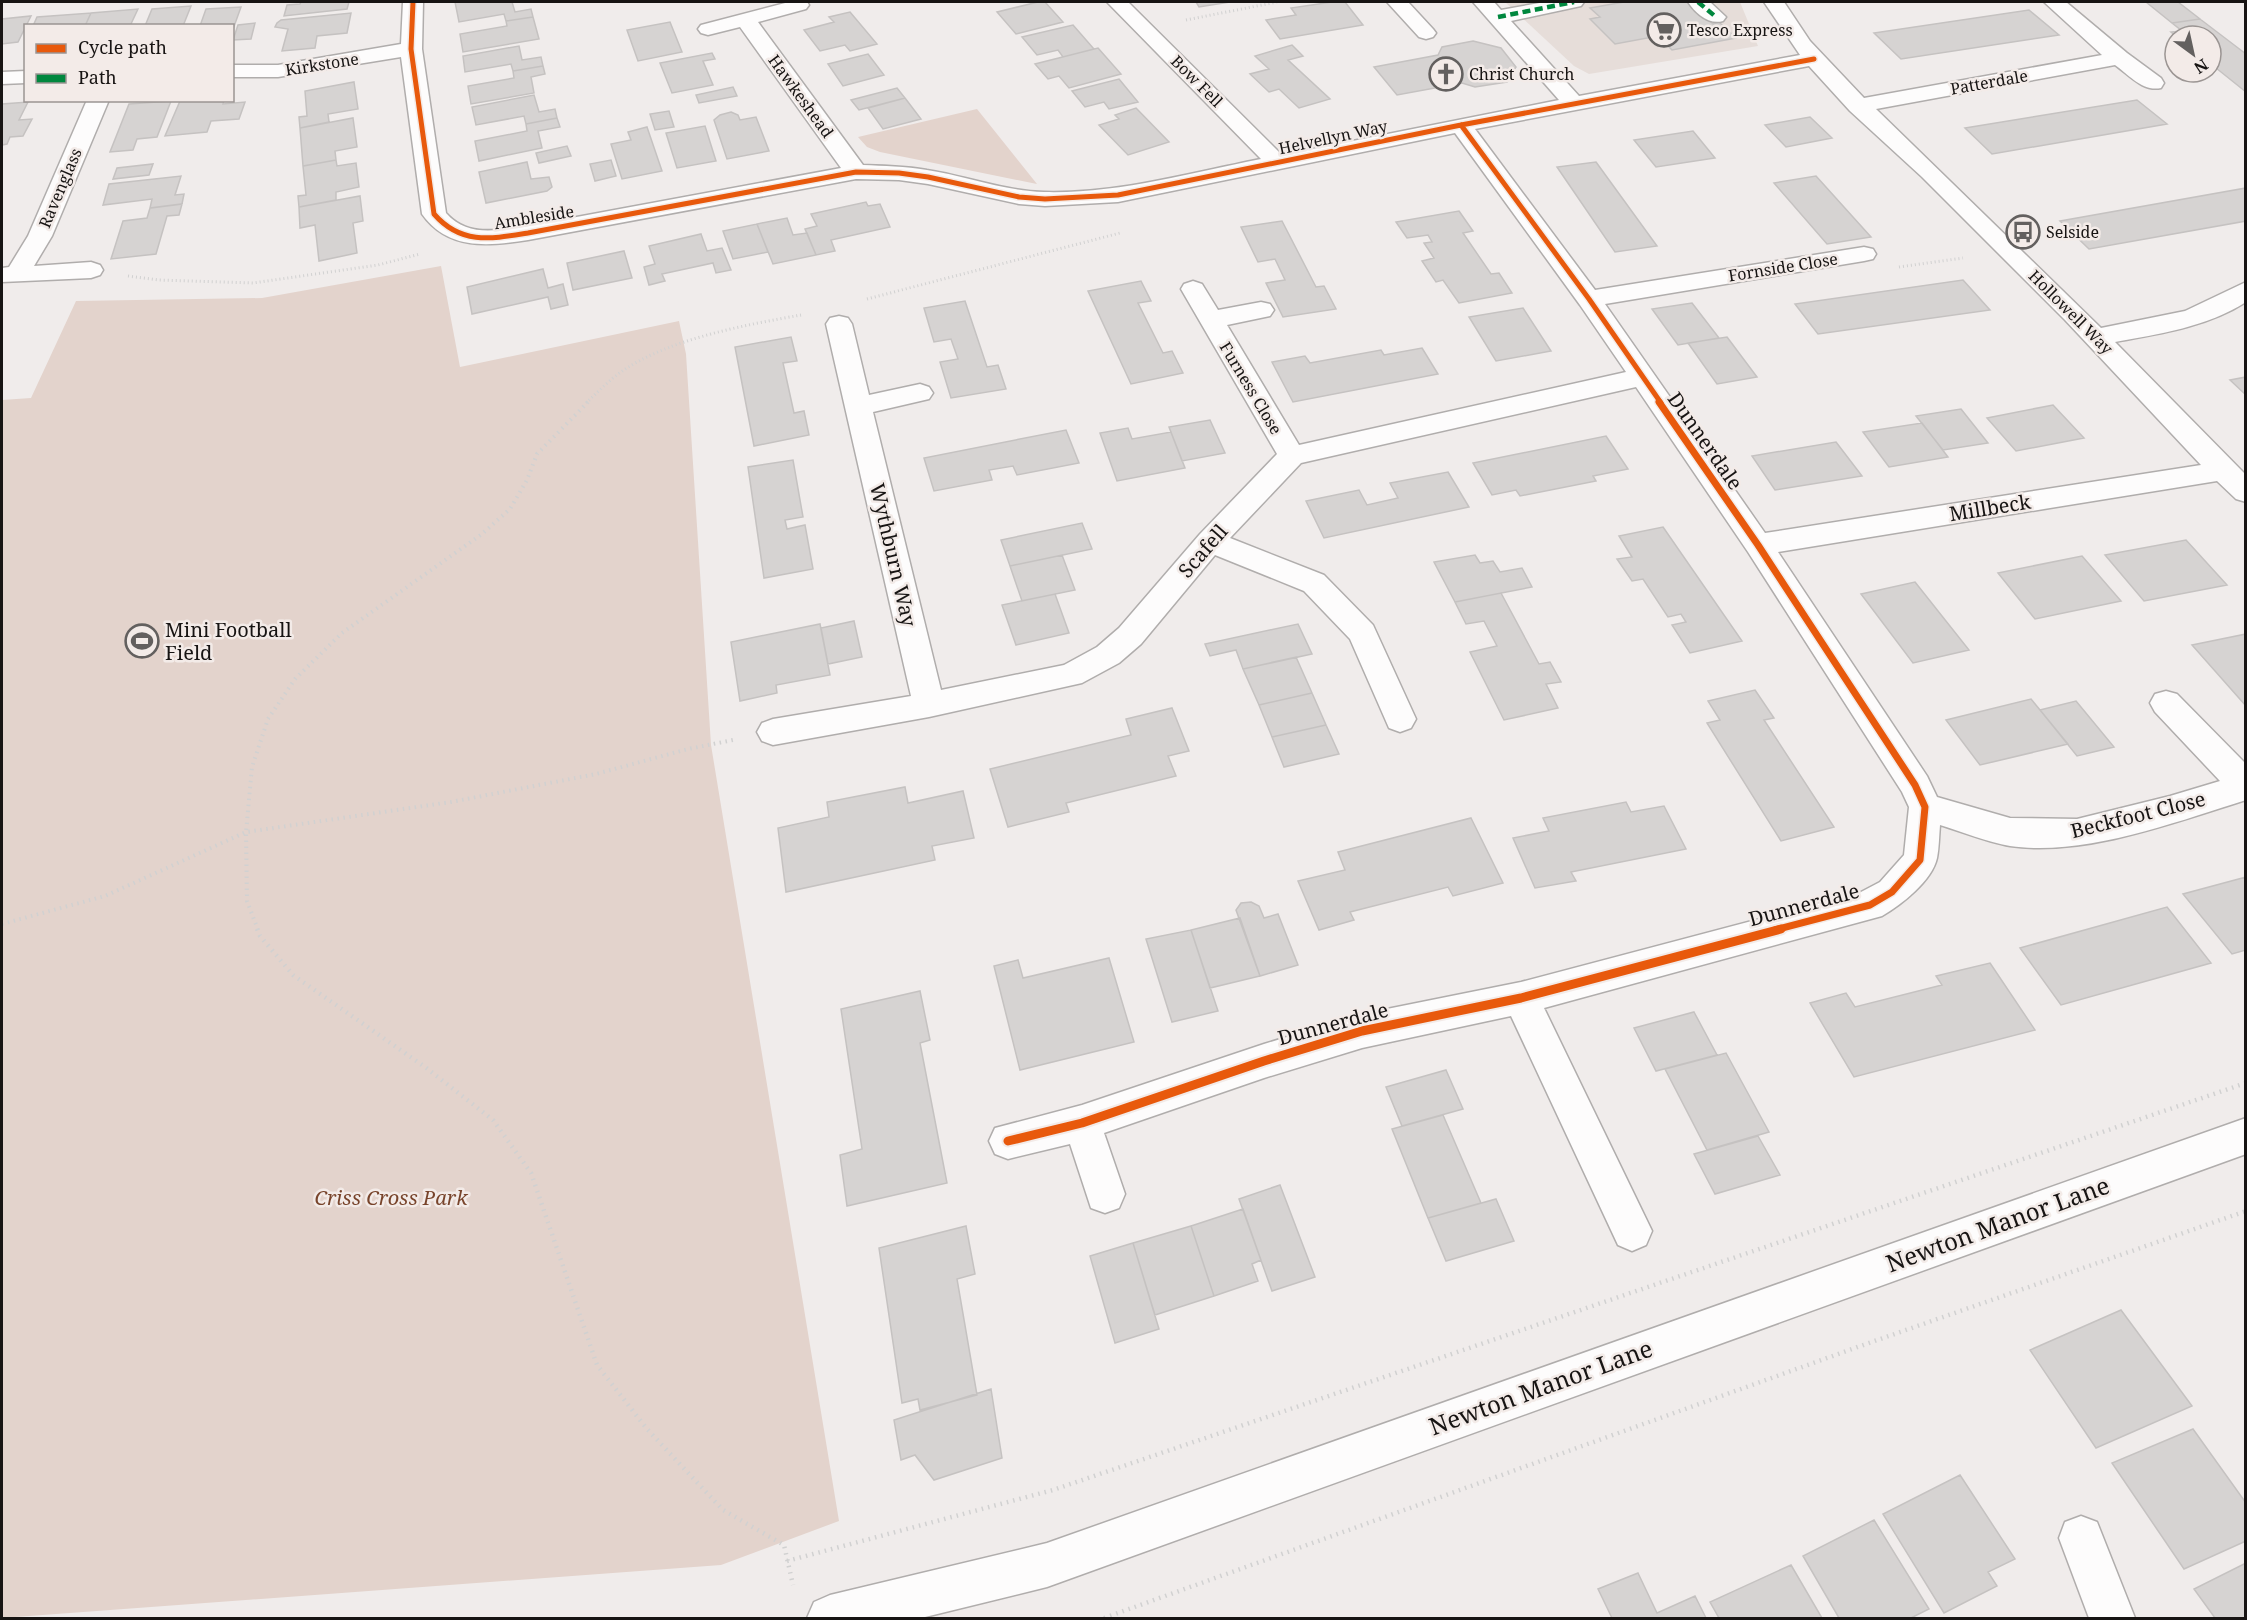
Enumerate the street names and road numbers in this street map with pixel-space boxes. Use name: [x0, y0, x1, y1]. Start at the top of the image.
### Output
street label: Kirkstone: [284, 47, 360, 81]
street label: Hawkeshead: [763, 50, 839, 142]
street label: Bow Fell: [1166, 50, 1228, 112]
street label: Patterdale: [1948, 64, 2030, 100]
street label: Helvellyn Way: [1277, 115, 1390, 159]
street label: Ravenglass: [33, 145, 87, 231]
street label: Ambleside: [493, 200, 575, 234]
street label: Fornside Close: [1727, 247, 1839, 287]
street label: Hollowell Way: [2024, 265, 2119, 360]
street label: Furness Close: [1215, 338, 1287, 438]
street label: Dunnerdale: [1662, 386, 1749, 495]
street label: Wythburn Way: [864, 481, 923, 630]
street label: Millbeck: [1947, 488, 2033, 527]
street label: Scafell: [1172, 518, 1233, 583]
street label: Beckfoot Close: [2068, 785, 2208, 844]
street label: Dunnerdale: [1746, 877, 1862, 932]
street label: Dunnerdale: [1275, 996, 1391, 1051]
street label: Newton Manor Lane: [1881, 1168, 2114, 1279]
street label: Newton Manor Lane: [1424, 1331, 1657, 1442]

